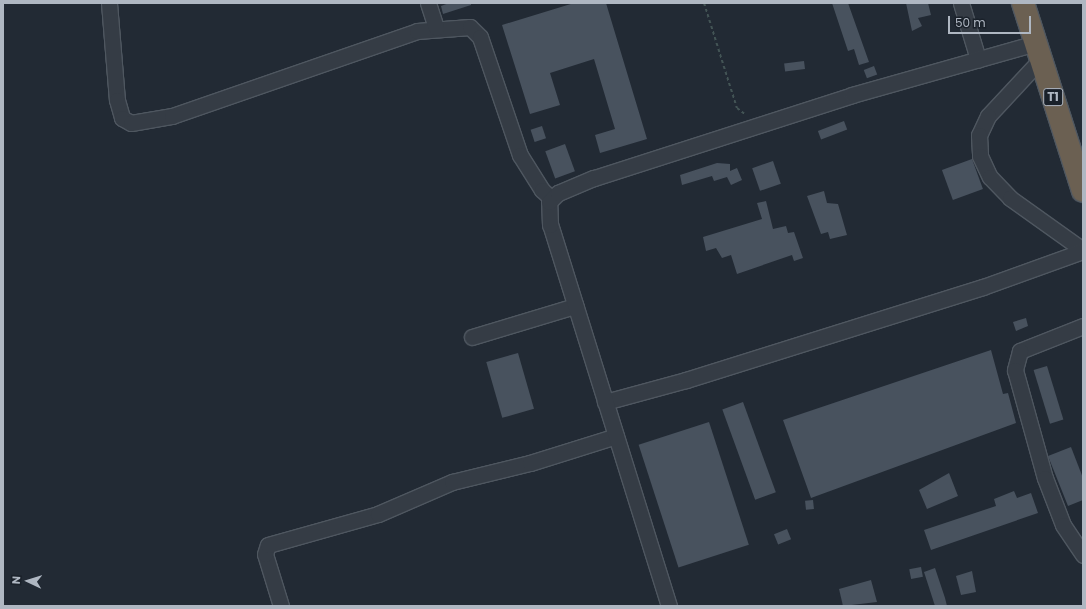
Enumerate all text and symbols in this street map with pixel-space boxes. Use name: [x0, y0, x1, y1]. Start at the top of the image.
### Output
scale bar: [950, 8, 1033, 34]
text: 50 m: [955, 14, 986, 31]
road number: T1: [1043, 87, 1063, 107]
north arrow: [8, 561, 48, 601]
text: N: [8, 575, 24, 585]

